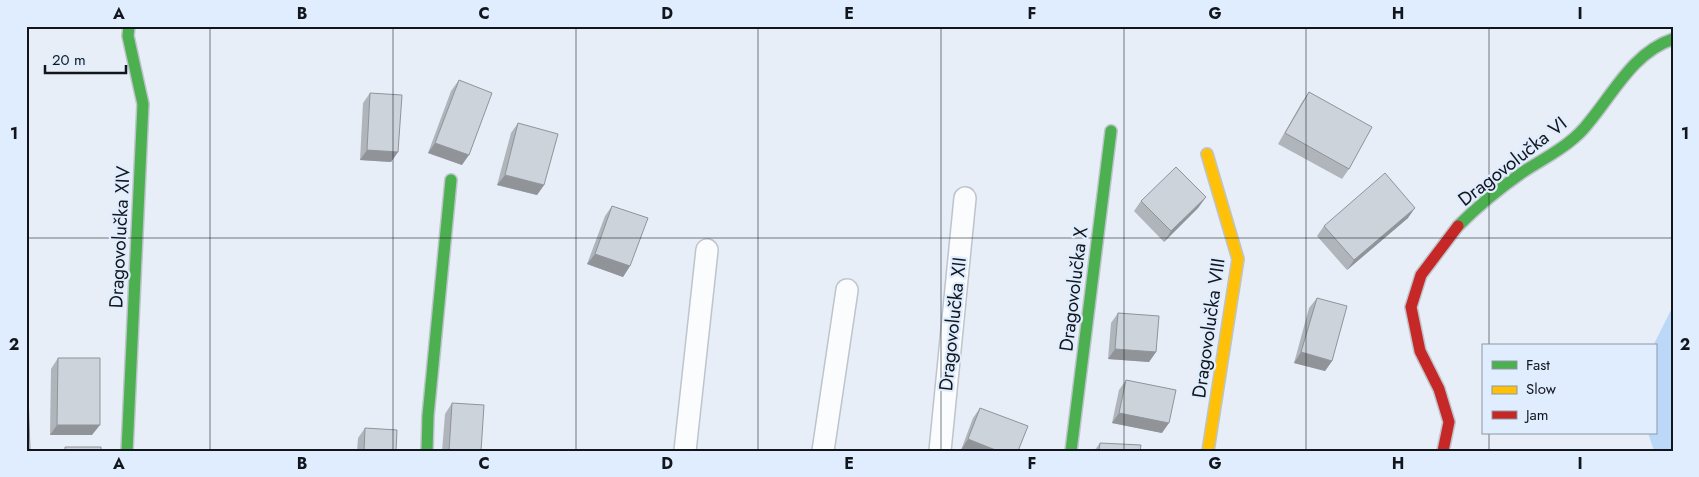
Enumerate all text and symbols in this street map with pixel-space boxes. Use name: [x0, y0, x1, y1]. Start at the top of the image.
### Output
text: A: [112, 2, 125, 25]
text: B: [297, 2, 307, 25]
text: C: [478, 2, 490, 25]
text: D: [661, 2, 673, 25]
text: E: [844, 2, 854, 25]
text: F: [1028, 2, 1036, 25]
text: G: [1208, 2, 1222, 25]
text: H: [1392, 2, 1404, 25]
text: I: [1577, 2, 1583, 25]
scale bar: [45, 42, 126, 74]
text: 20 m: [52, 49, 86, 71]
street label: Dragovolučka VI: [1452, 110, 1573, 213]
text: 1: [10, 122, 18, 145]
text: 1: [1681, 122, 1689, 145]
street label: Dragovolučka XIV: [102, 165, 137, 309]
street label: Dragovolučka X: [1052, 225, 1095, 353]
street label: Dragovolučka XII: [932, 256, 973, 392]
street label: Dragovolučka VIII: [1185, 256, 1232, 400]
text: 2: [9, 333, 19, 356]
text: 2: [1680, 333, 1690, 356]
legend: [1482, 344, 1656, 434]
text: Fast: [1526, 354, 1550, 376]
text: Slow: [1526, 378, 1557, 400]
text: Jam: [1524, 404, 1549, 426]
text: A: [112, 452, 125, 475]
text: B: [297, 452, 307, 475]
text: C: [478, 452, 490, 475]
text: D: [661, 452, 673, 475]
text: E: [844, 452, 854, 475]
text: F: [1028, 452, 1036, 475]
text: G: [1208, 452, 1222, 475]
text: H: [1392, 452, 1404, 475]
text: I: [1577, 452, 1583, 475]

